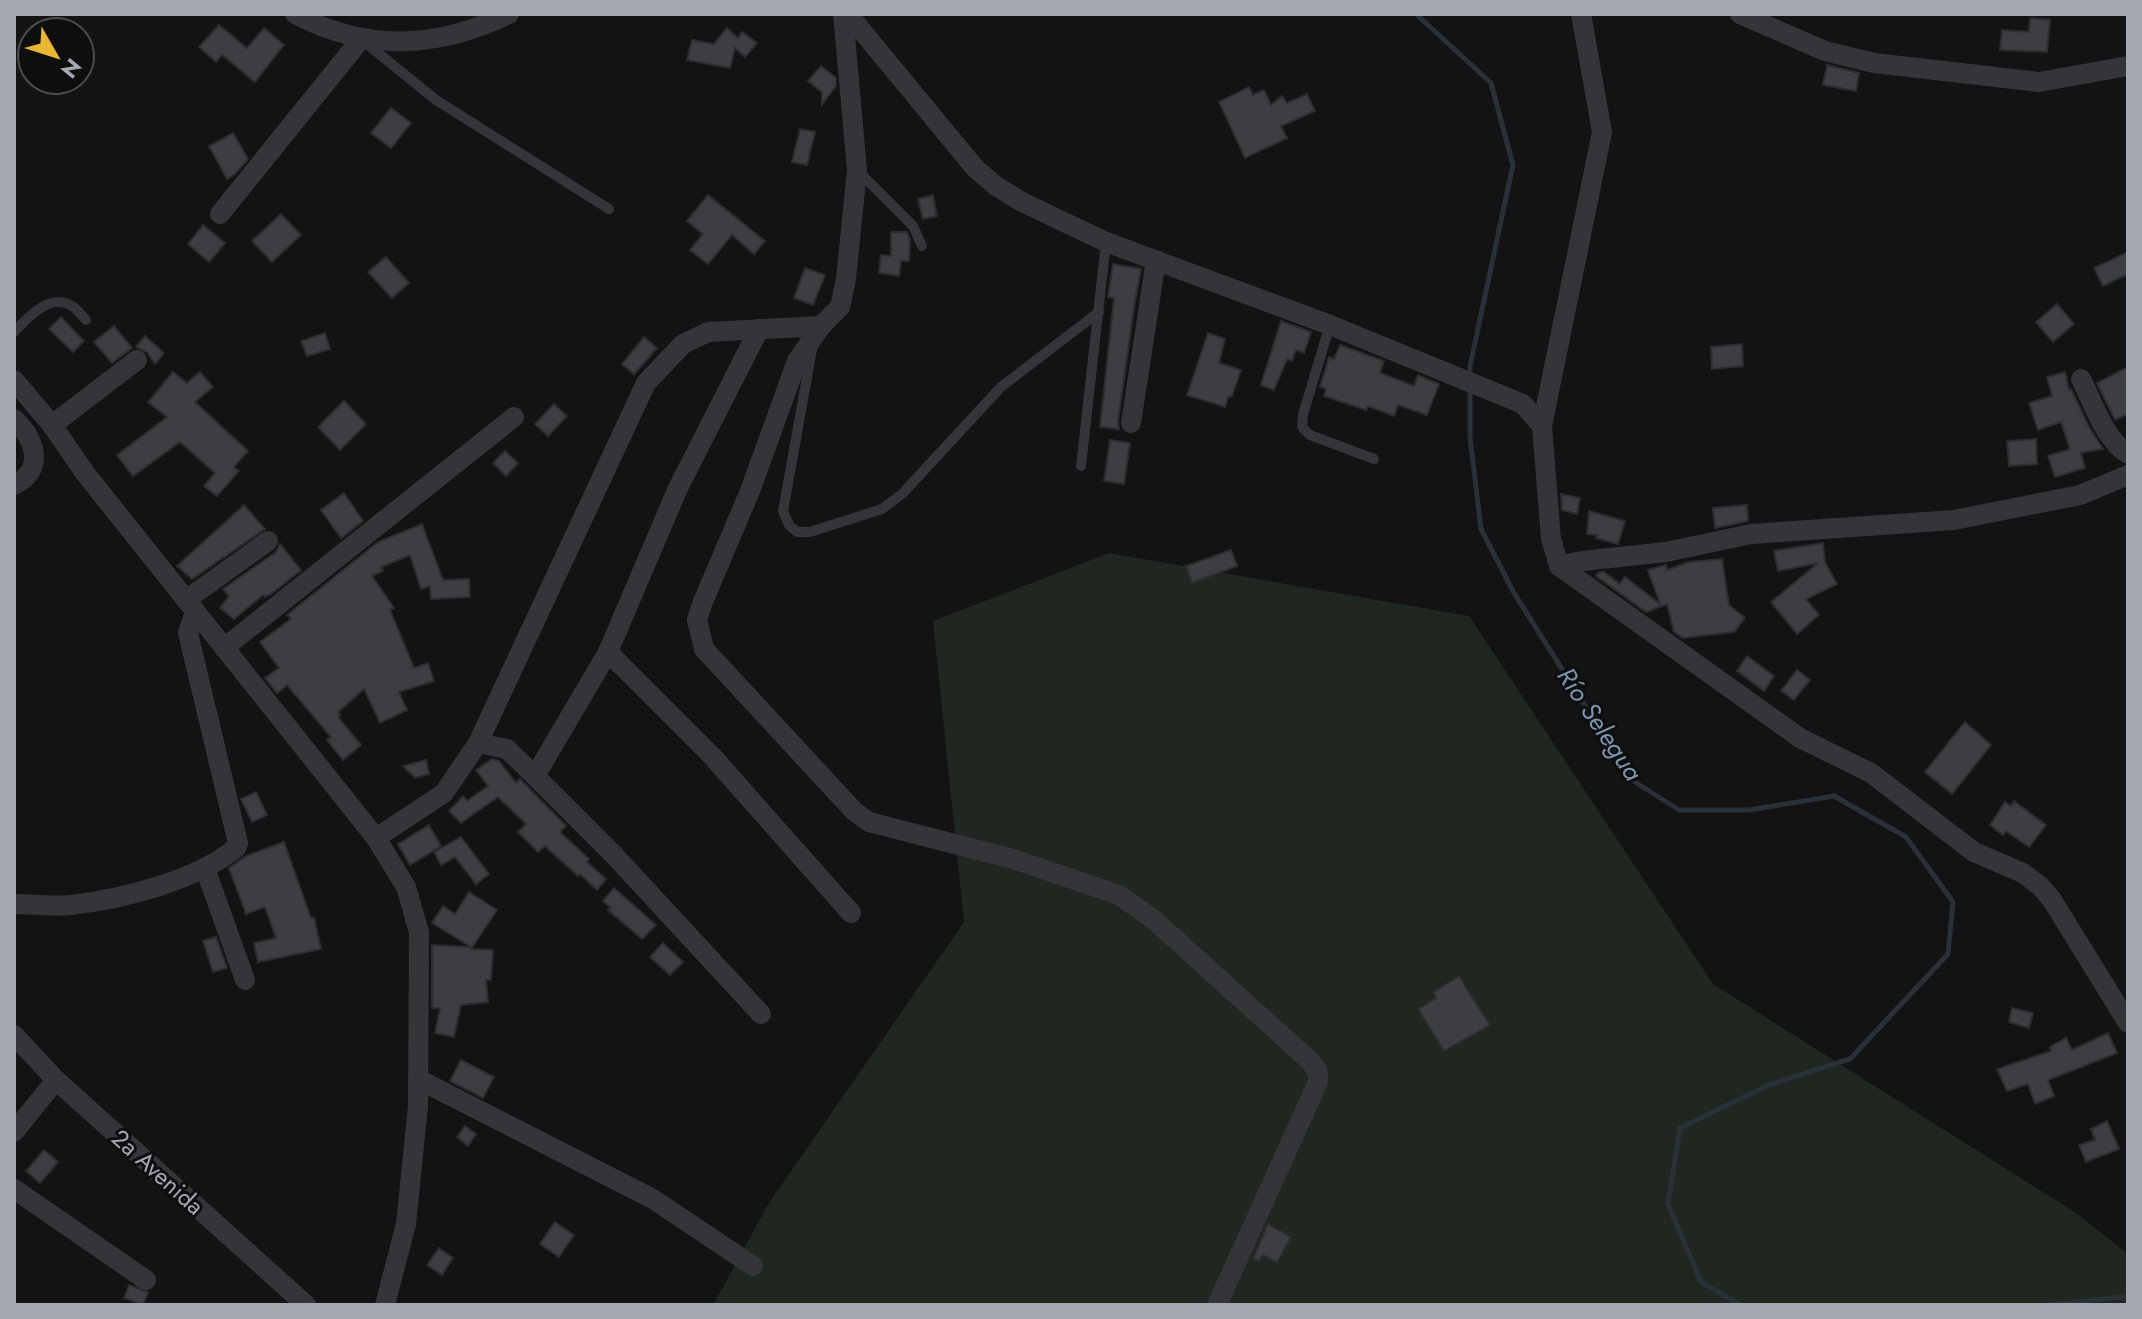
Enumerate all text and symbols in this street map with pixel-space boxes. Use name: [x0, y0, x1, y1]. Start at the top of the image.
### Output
north arrow: [16, 16, 96, 96]
text: N: [54, 52, 89, 85]
water label: Río Selegua: [1548, 660, 1652, 789]
street label: 2a Avenida: [104, 1121, 212, 1223]

